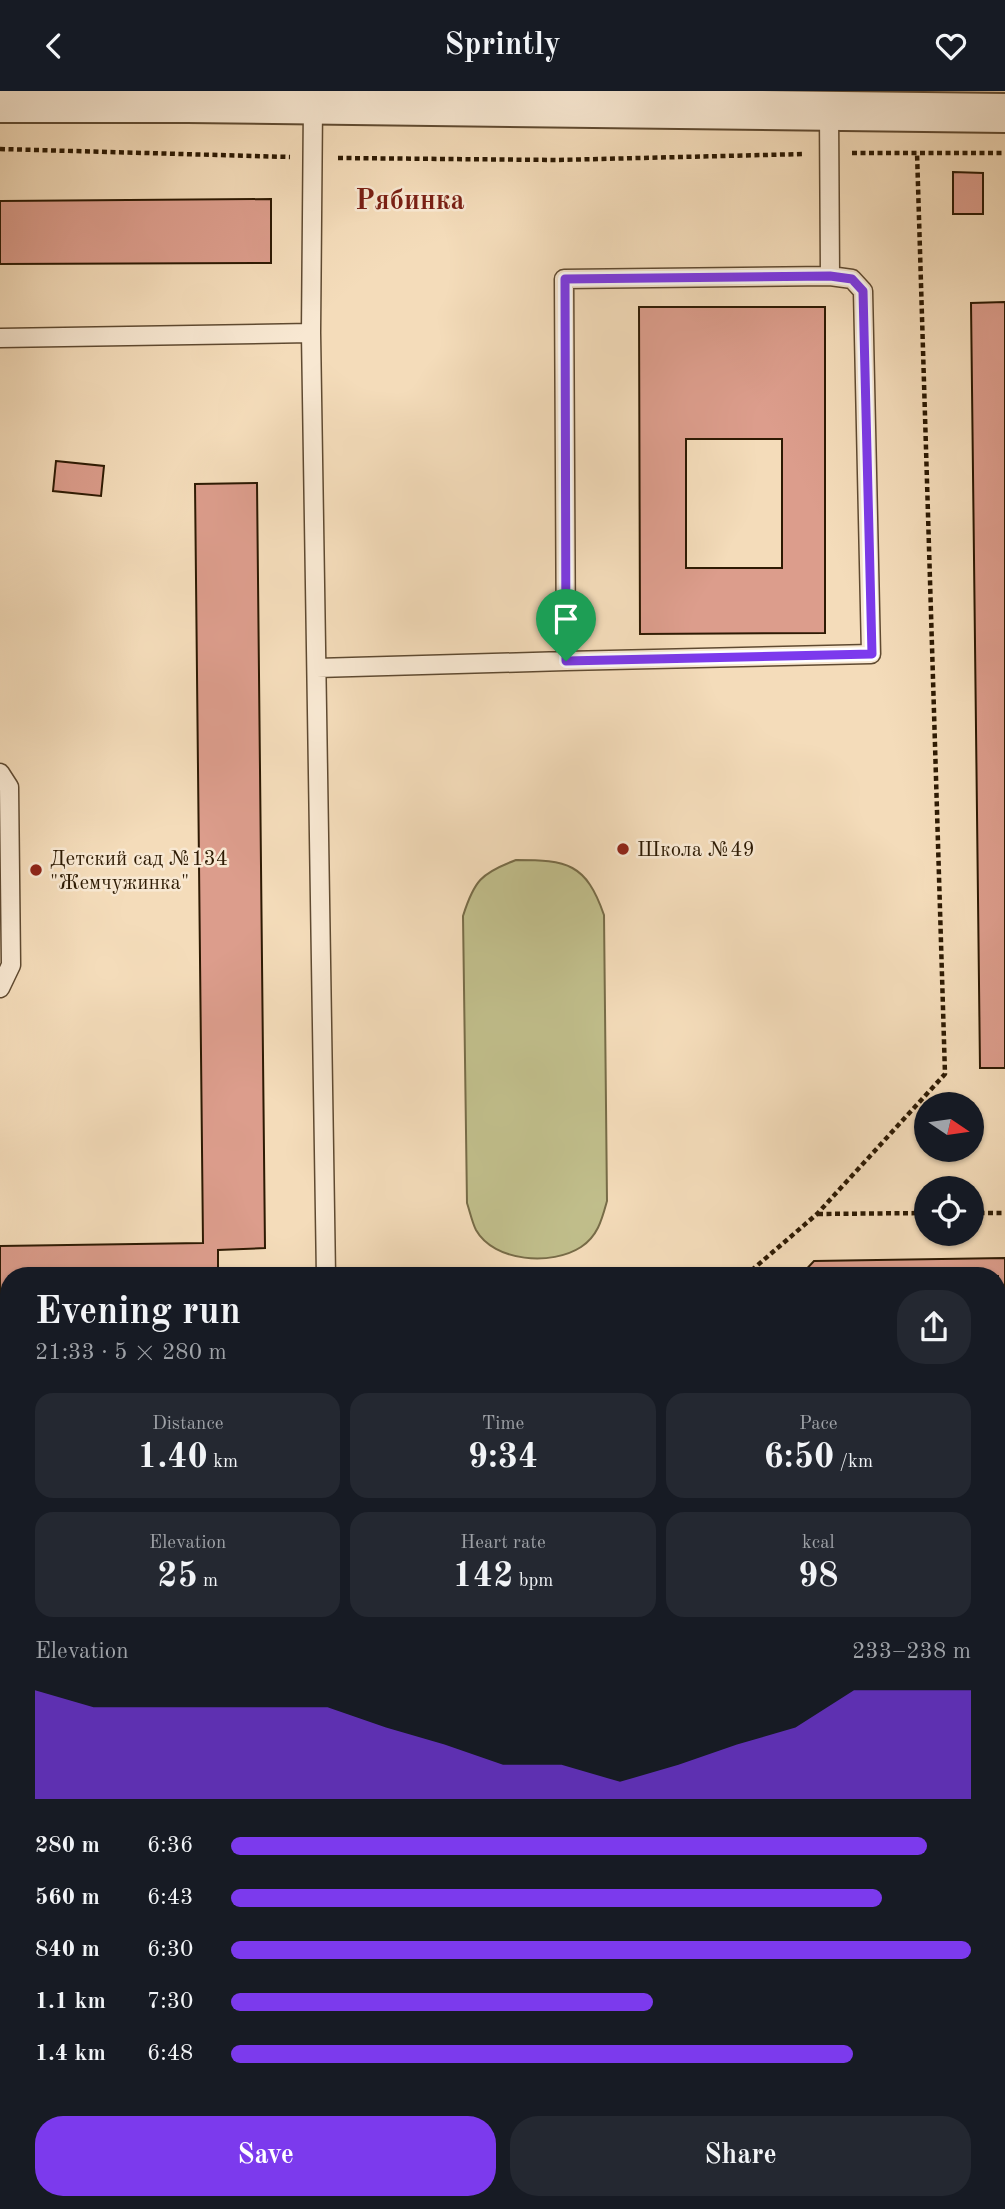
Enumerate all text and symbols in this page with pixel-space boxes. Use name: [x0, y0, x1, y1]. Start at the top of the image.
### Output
icon: back: [35, 27, 73, 65]
icon: heart: [932, 27, 970, 65]
text: Sprintly: [444, 30, 561, 62]
district label: Рябинка: [355, 188, 465, 216]
pin: [536, 589, 596, 661]
icon: arrive: [547, 600, 585, 638]
place label: Школа №49: [637, 840, 755, 861]
marker: Школа №49: [615, 841, 631, 857]
place label: Детский сад №134 "Жемчужинка": [50, 849, 228, 894]
marker: Детский сад №134 "Жемчужинка": [28, 862, 44, 878]
north arrow: [914, 1092, 984, 1162]
map controls: [914, 1092, 984, 1246]
button: locate: [914, 1176, 984, 1246]
button: share: [897, 1290, 971, 1364]
text: Evening run: [35, 1294, 241, 1332]
text: 21:33 · 5 × 280 m: [35, 1341, 227, 1364]
text: Distance: [152, 1415, 223, 1434]
text: Time: [482, 1415, 524, 1434]
text: Pace: [799, 1415, 838, 1434]
text: 1.40: [137, 1440, 208, 1475]
text: 9:34: [468, 1440, 538, 1475]
text: 6:50: [764, 1440, 834, 1475]
text: km: [208, 1453, 238, 1472]
text: /km: [834, 1453, 873, 1472]
text: Elevation: [149, 1534, 226, 1553]
text: Heart rate: [460, 1534, 546, 1553]
text: kcal: [802, 1534, 835, 1553]
text: 25: [157, 1559, 198, 1594]
text: 142: [453, 1559, 513, 1594]
text: 98: [798, 1559, 839, 1594]
text: m: [198, 1572, 218, 1591]
text: bpm: [513, 1572, 553, 1591]
text: Elevation: [35, 1640, 129, 1663]
text: 233–238 m: [852, 1640, 971, 1663]
text: 280 m: [35, 1834, 100, 1857]
text: 6:36: [147, 1834, 193, 1857]
text: 560 m: [35, 1886, 100, 1909]
text: 6:43: [147, 1886, 193, 1909]
text: 840 m: [35, 1938, 100, 1961]
text: 6:30: [147, 1938, 193, 1961]
text: 1.1 km: [35, 1990, 106, 2013]
text: 7:30: [147, 1990, 193, 2013]
text: 1.4 km: [35, 2042, 106, 2065]
text: 6:48: [147, 2042, 193, 2065]
button: Save: [35, 2116, 496, 2196]
button: Share: [510, 2116, 971, 2196]

